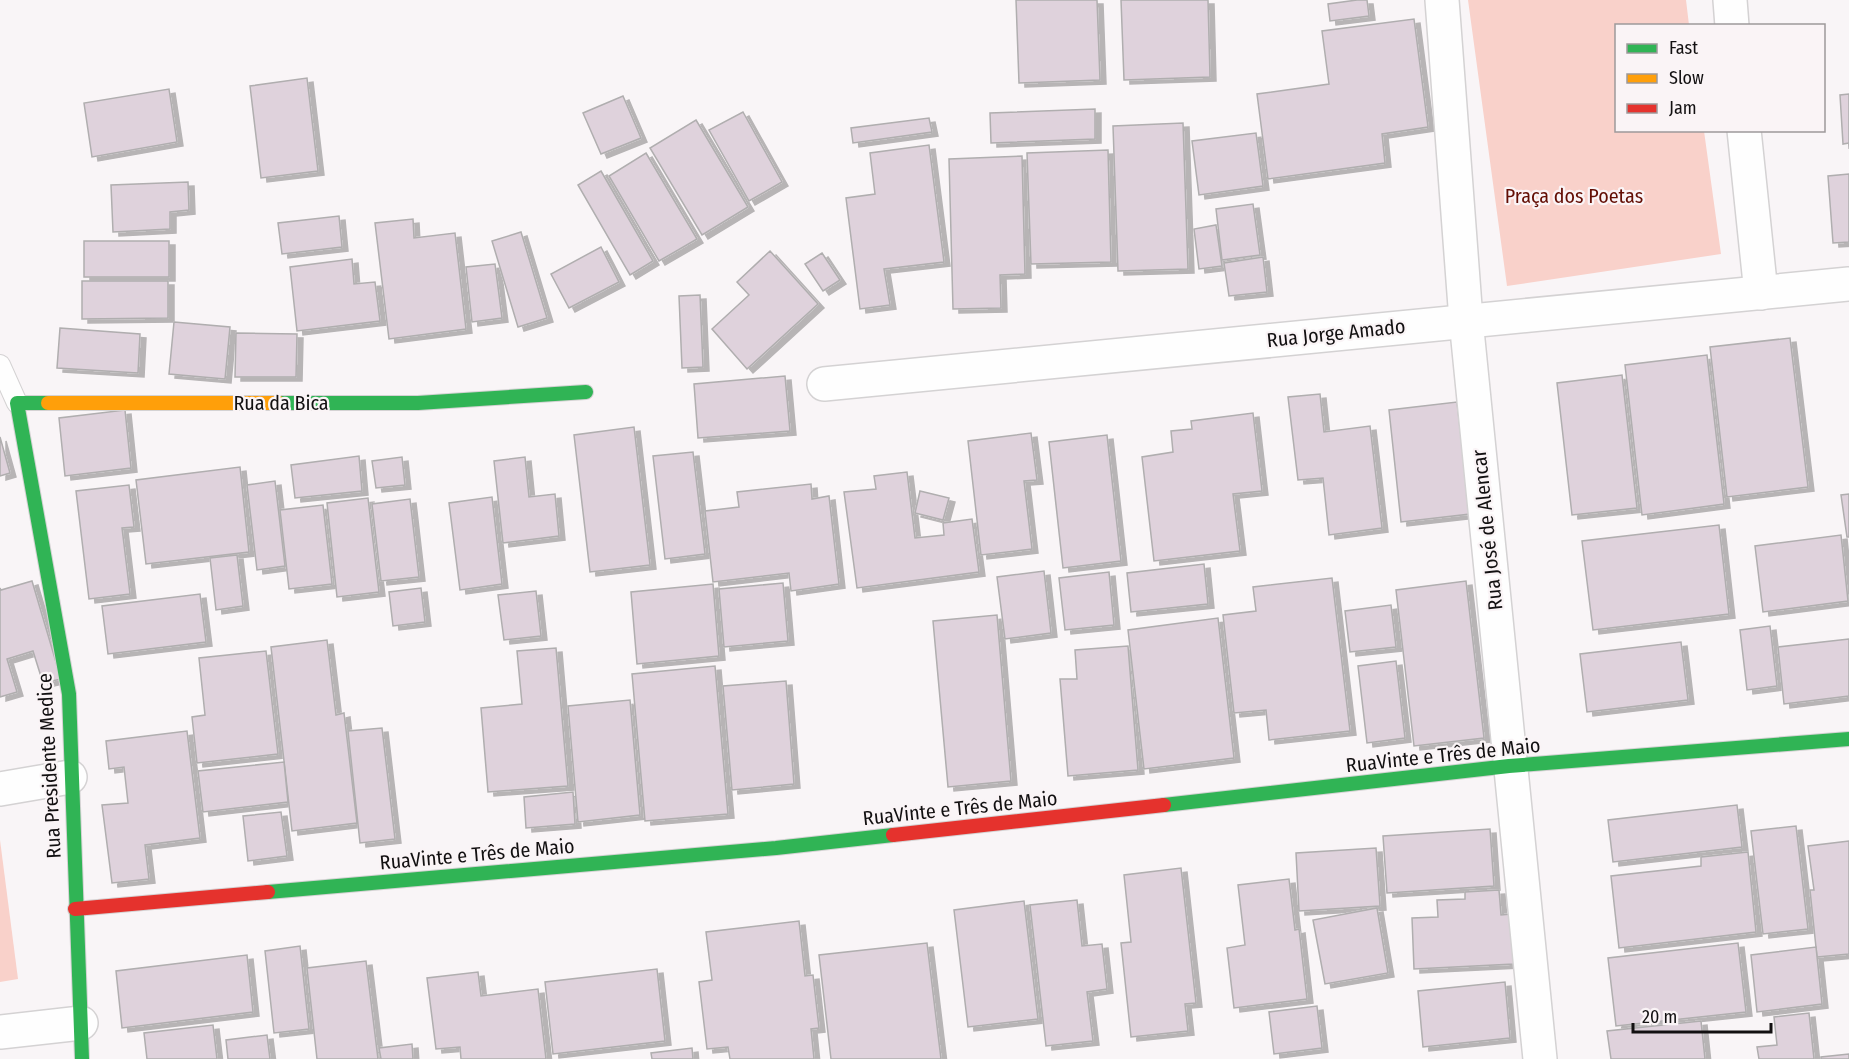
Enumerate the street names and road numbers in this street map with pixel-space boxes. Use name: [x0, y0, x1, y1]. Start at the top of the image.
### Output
street label: Rua Jorge Amado: [1266, 314, 1406, 352]
street label: Rua da Bica: [233, 391, 329, 415]
street label: Rua José de Alencar: [1467, 448, 1507, 612]
street label: Rua Presidente Medice: [32, 673, 66, 859]
street label: RuaVinte e Três de Maio: [1345, 733, 1541, 777]
street label: RuaVinte e Três de Maio: [862, 786, 1058, 830]
street label: RuaVinte e Três de Maio: [379, 834, 575, 874]

